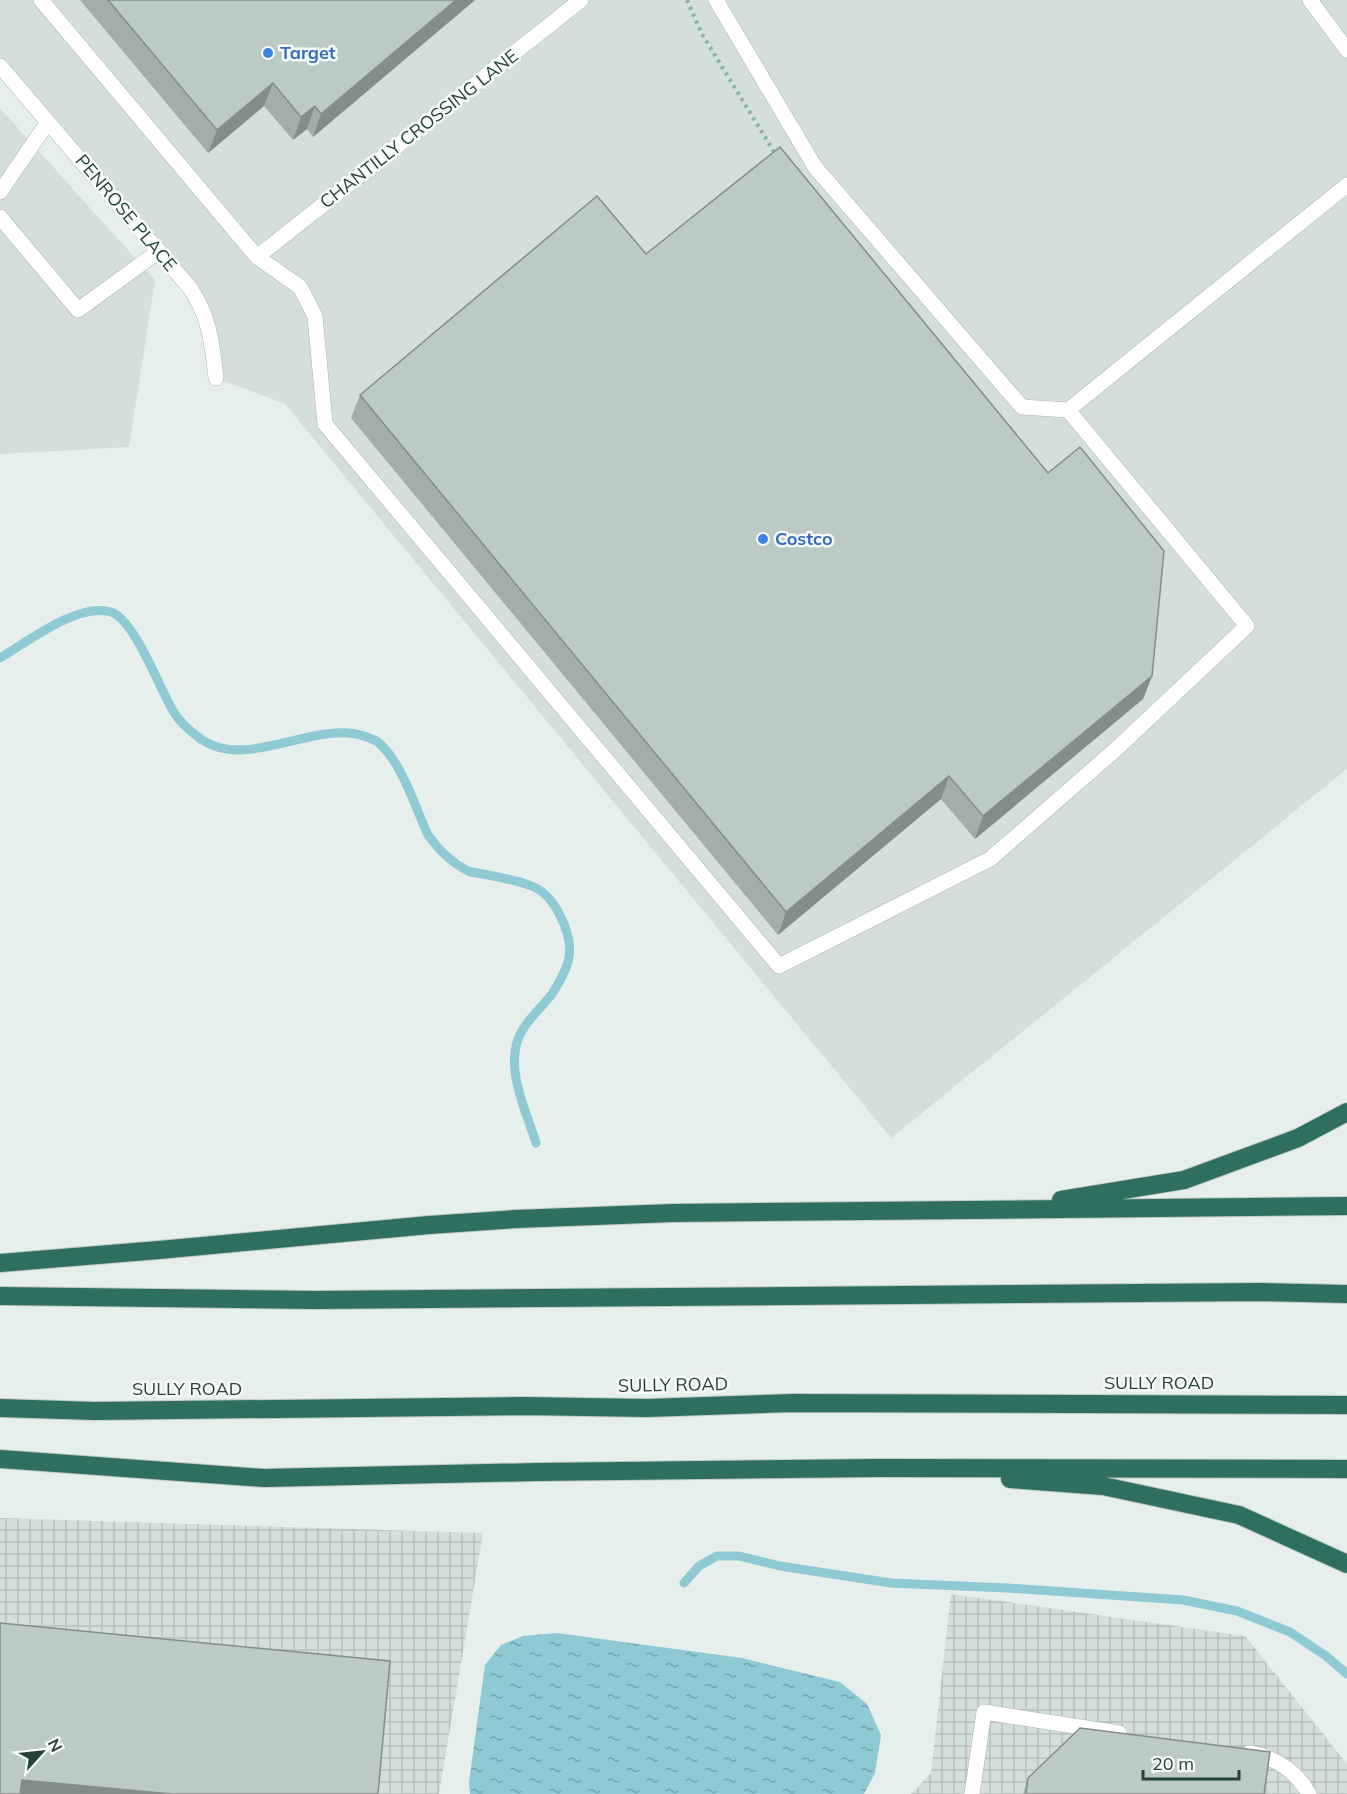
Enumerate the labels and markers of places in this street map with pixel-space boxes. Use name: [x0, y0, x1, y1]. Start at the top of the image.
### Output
place label: Target: [280, 41, 336, 64]
marker: Target: [261, 46, 275, 60]
place label: Costco: [775, 527, 833, 550]
marker: Costco: [756, 532, 770, 546]

